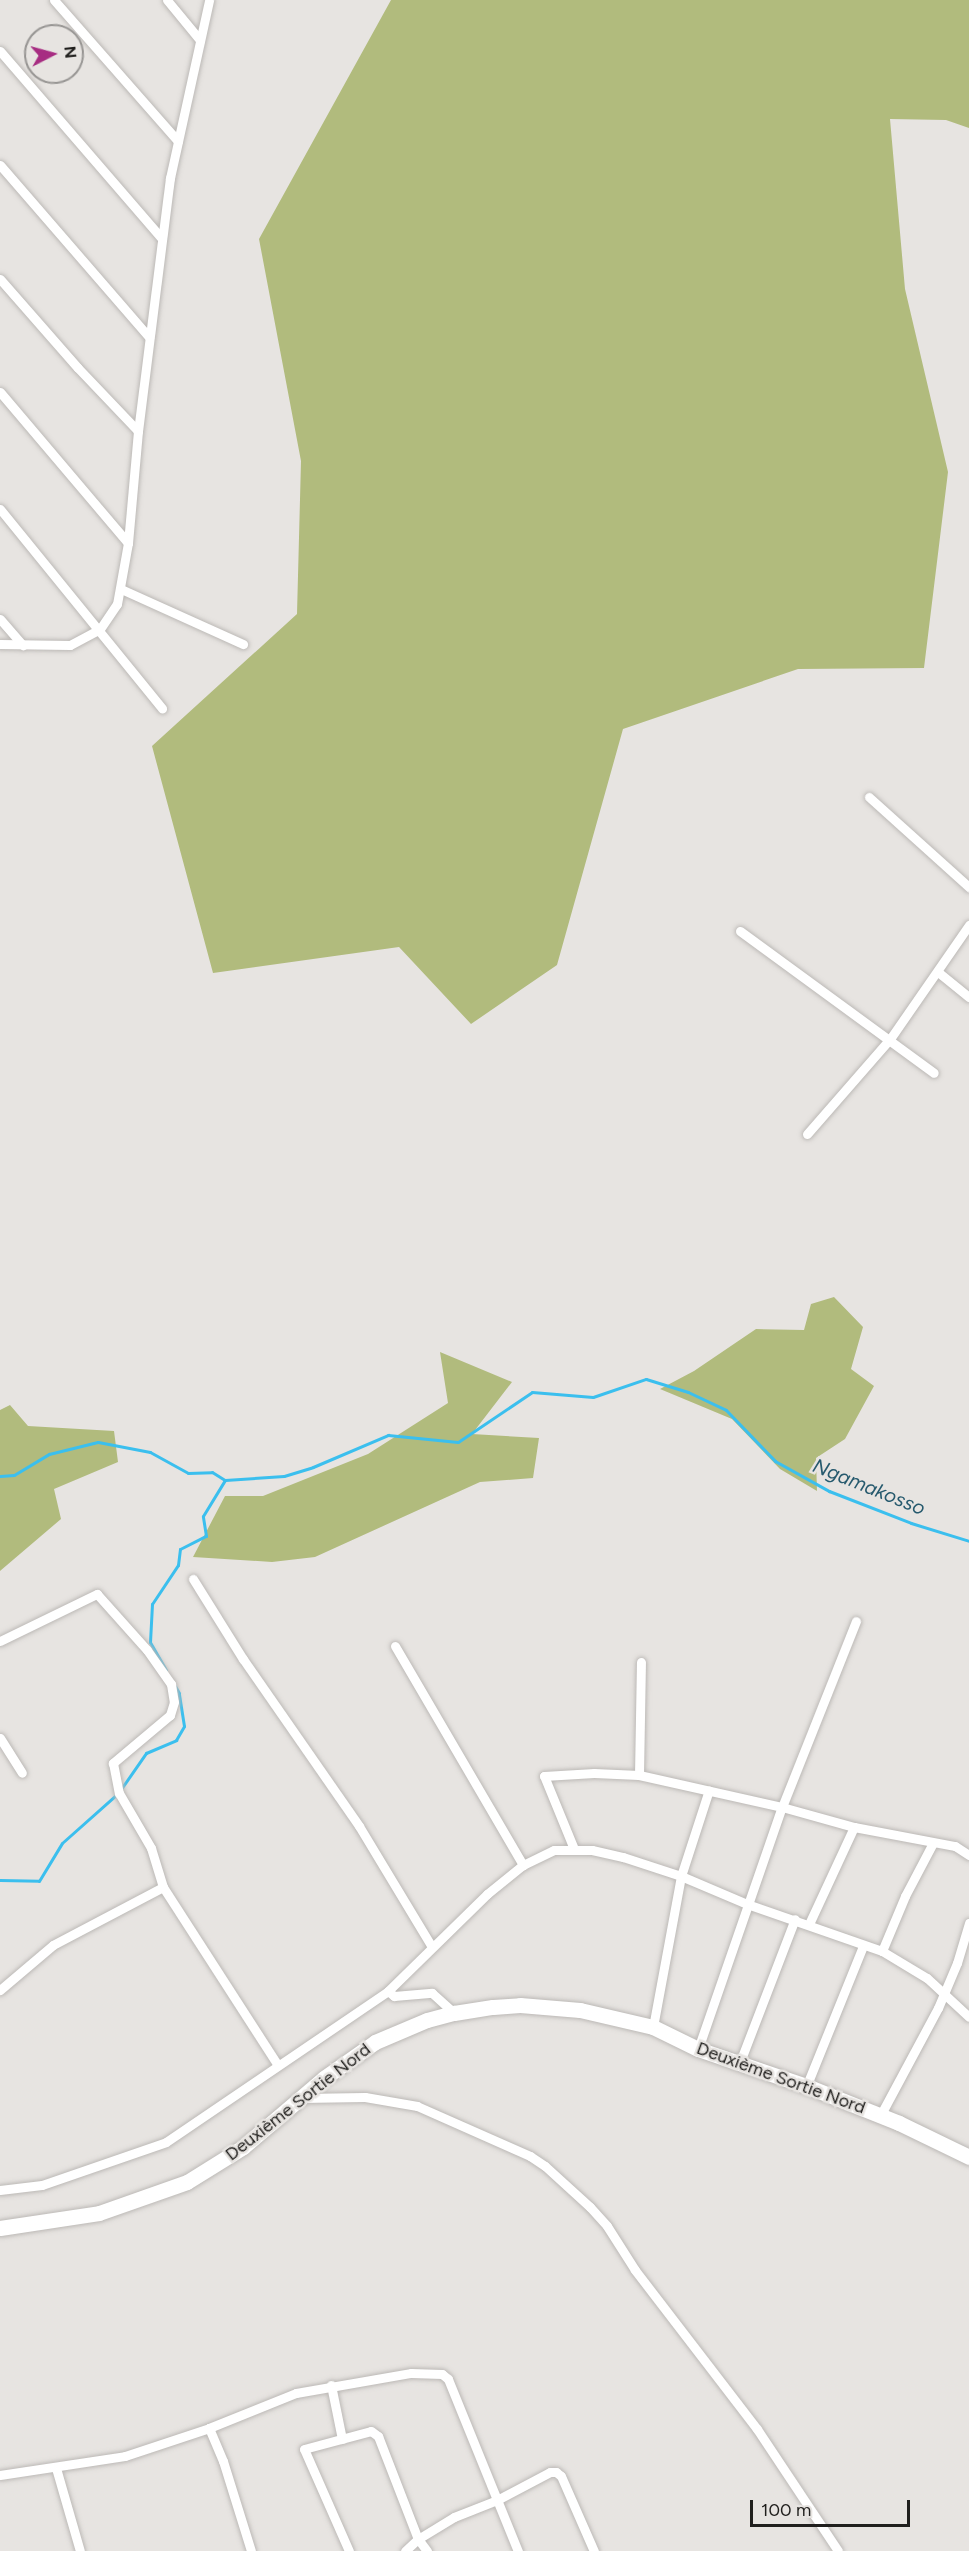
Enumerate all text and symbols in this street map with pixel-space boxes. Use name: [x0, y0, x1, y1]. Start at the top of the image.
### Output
north arrow: [24, 24, 84, 84]
text: N: [60, 45, 81, 59]
water label: Ngamakosso: [809, 1454, 929, 1520]
street label: Deuxième Sortie Nord: [694, 2037, 868, 2119]
street label: Deuxième Sortie Nord: [221, 2039, 375, 2165]
scale bar: [753, 2488, 914, 2526]
text: 100 m: [761, 2499, 811, 2521]

